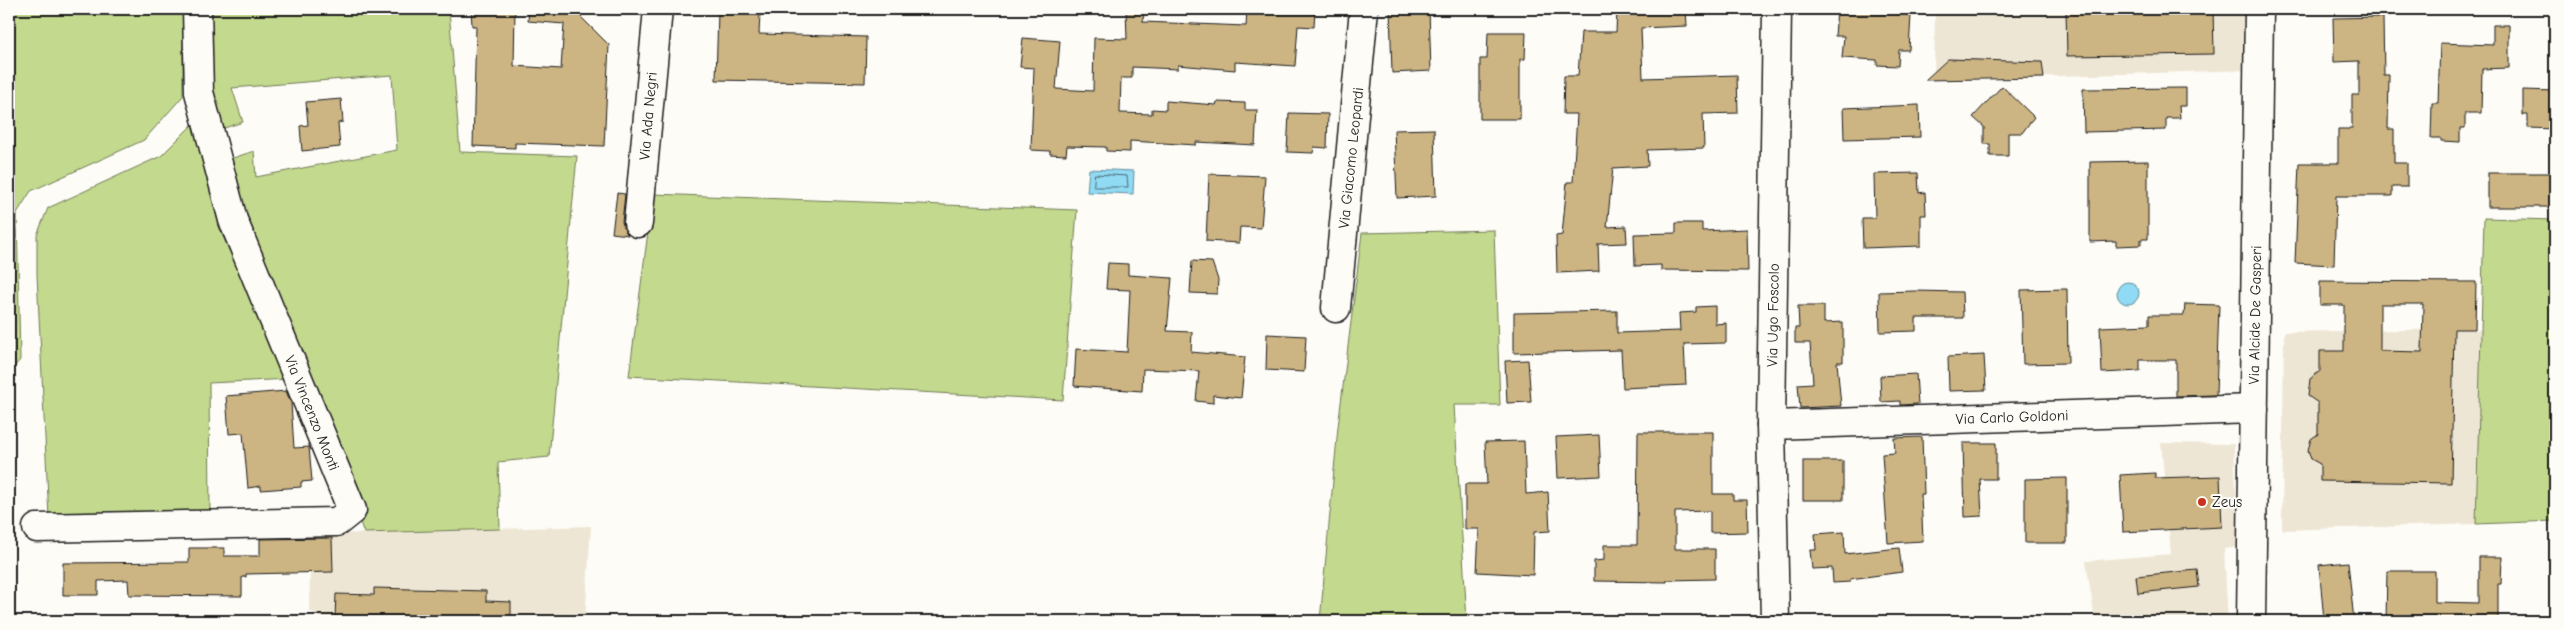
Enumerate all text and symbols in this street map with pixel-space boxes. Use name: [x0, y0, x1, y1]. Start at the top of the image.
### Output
street label: Via Ada Negri: [635, 71, 661, 161]
street label: Via Giacomo Leopardi: [1335, 87, 1367, 229]
street label: Via Alcide De Gasperi: [2245, 245, 2265, 385]
street label: Via Ugo Foscolo: [1763, 263, 1783, 367]
street label: Via Vincenzo Monti: [281, 353, 343, 473]
street label: Via Carlo Goldoni: [1955, 406, 2069, 428]
place label: Zeus: [2212, 493, 2242, 511]
marker: Zeus: [2196, 496, 2208, 508]

